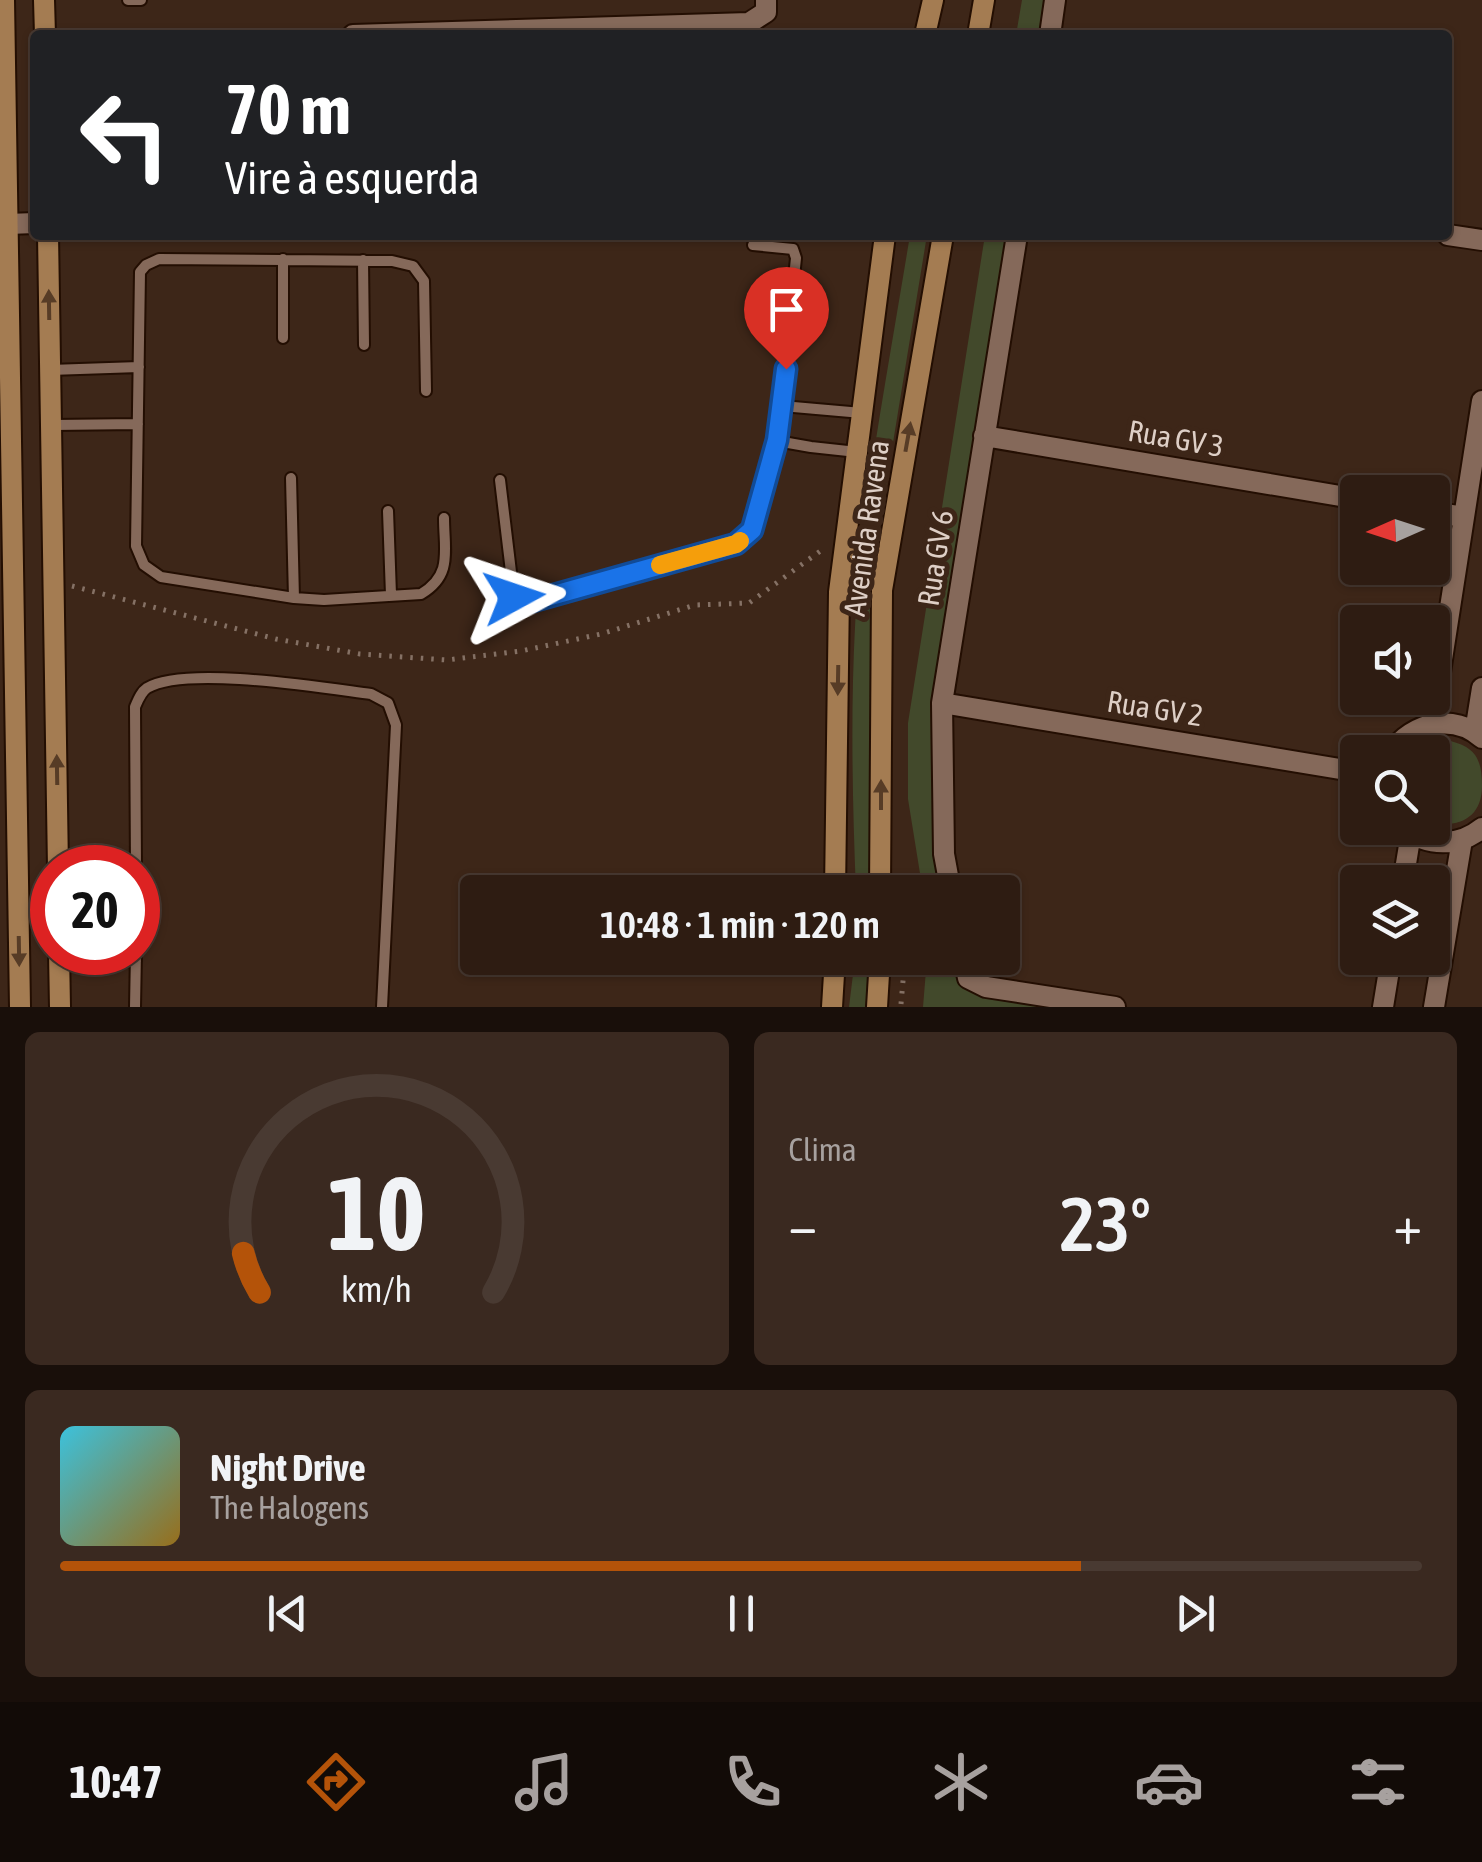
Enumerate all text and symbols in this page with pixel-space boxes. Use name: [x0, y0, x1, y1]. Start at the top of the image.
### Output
text: 70 m: [225, 69, 351, 149]
icon: left: [60, 70, 190, 200]
text: Vire à esquerda: [225, 152, 480, 204]
pin: [744, 267, 829, 370]
icon: arrive: [759, 282, 814, 337]
one-way arrow: [41, 289, 57, 321]
street label: Rua GV 3: [1126, 413, 1226, 463]
one-way arrow: [901, 421, 916, 452]
street label: Avenida Ravena: [837, 438, 895, 618]
north arrow: [1340, 475, 1450, 585]
map controls: [1340, 475, 1450, 975]
street label: Rua GV 6: [911, 508, 959, 608]
position arrow: [462, 545, 566, 649]
button: sound: [1340, 605, 1450, 715]
one-way arrow: [830, 664, 846, 696]
street label: Rua GV 2: [1105, 684, 1205, 732]
button: search: [1340, 735, 1450, 845]
one-way arrow: [48, 754, 64, 786]
one-way arrow: [873, 779, 889, 811]
speed limit sign: 20: [30, 845, 160, 975]
button: layers: [1340, 865, 1450, 975]
text: 10:48 · 1 min · 120 m: [600, 903, 880, 946]
one-way arrow: [12, 935, 28, 967]
text: Clima: [789, 1131, 857, 1168]
text: 10: [328, 1153, 426, 1272]
text: 23°: [1060, 1181, 1151, 1267]
text: −: [789, 1193, 817, 1256]
text: +: [1393, 1193, 1422, 1256]
text: km/h: [341, 1269, 412, 1310]
text: Night Drive: [210, 1446, 366, 1489]
text: The Halogens: [210, 1489, 369, 1526]
icon: previous: [260, 1586, 315, 1641]
icon: pause: [714, 1586, 769, 1641]
icon: next: [1168, 1586, 1223, 1641]
icon: directions: [301, 1747, 371, 1817]
icon: music: [509, 1747, 579, 1817]
icon: phone: [718, 1747, 788, 1817]
icon: climate: [926, 1747, 996, 1817]
icon: car: [1134, 1747, 1204, 1817]
icon: filters: [1343, 1747, 1413, 1817]
text: 10:47: [69, 1756, 163, 1808]

